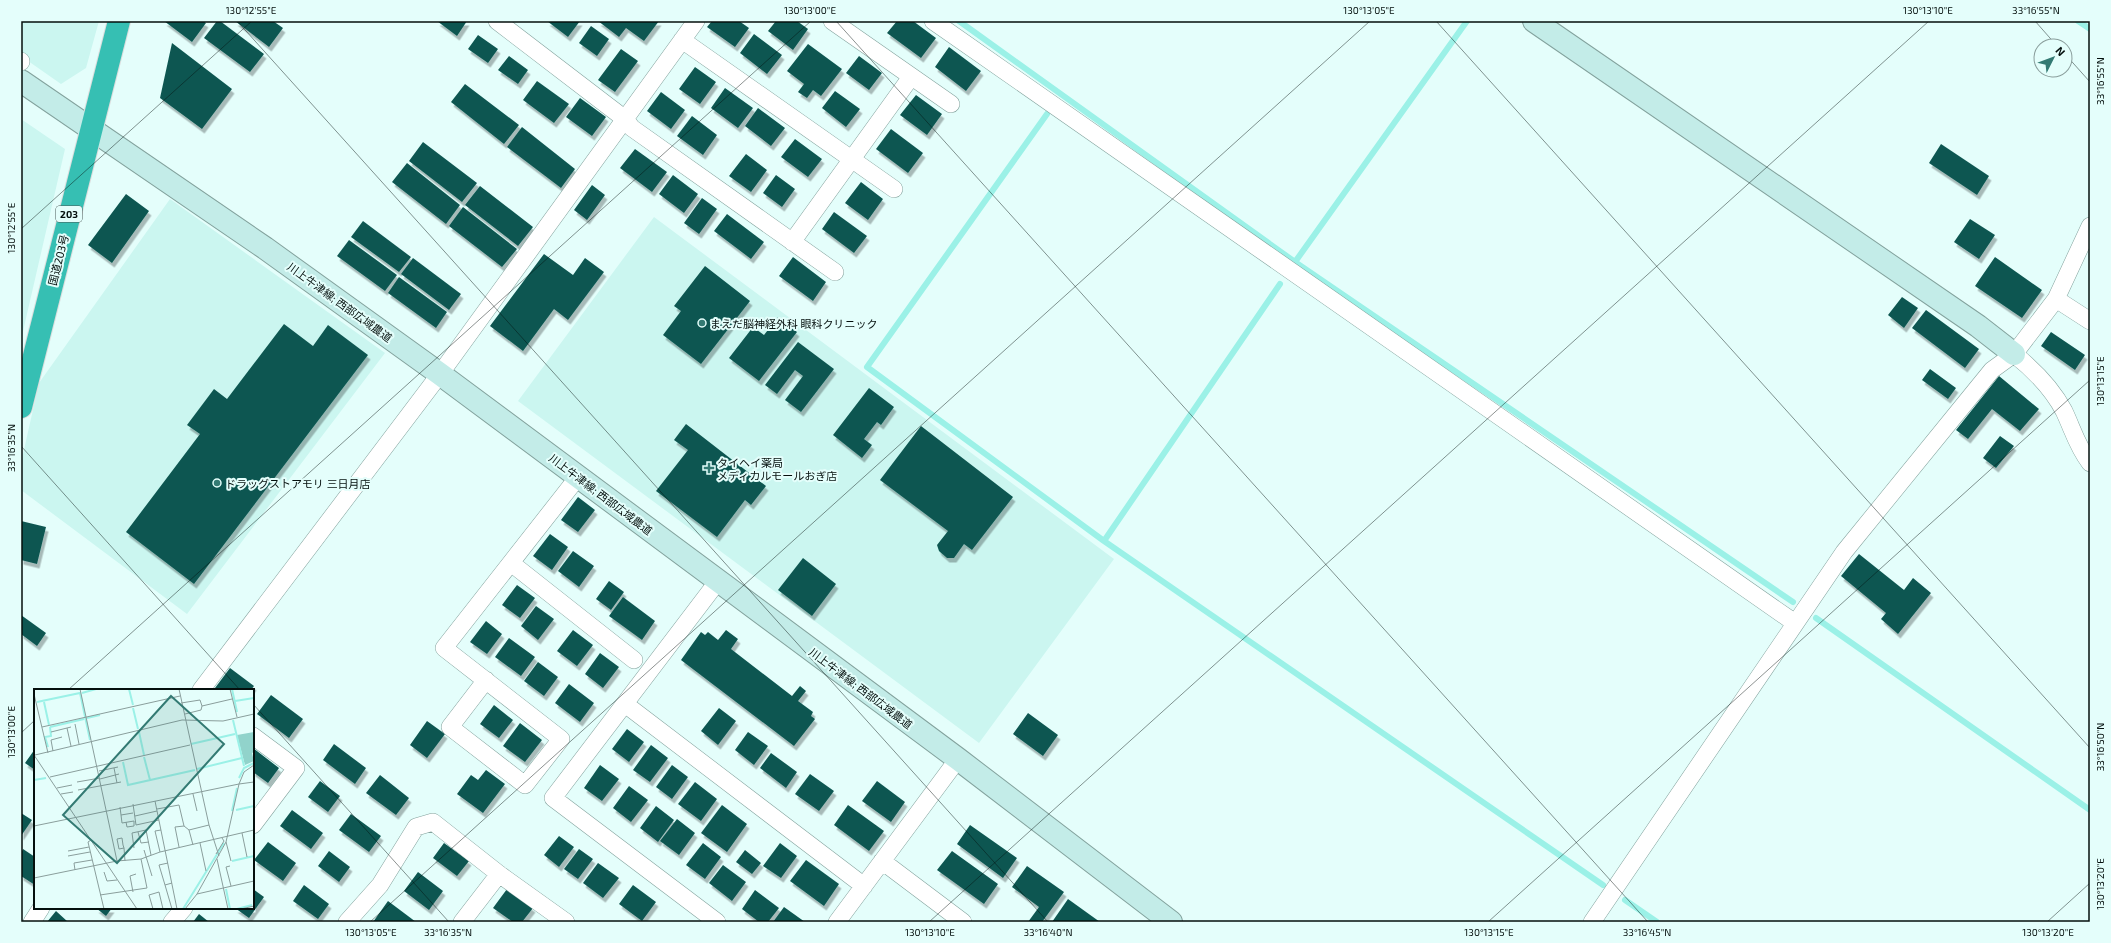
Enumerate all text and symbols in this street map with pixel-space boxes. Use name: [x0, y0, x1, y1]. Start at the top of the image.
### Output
text: 130°12'55"E: [226, 4, 277, 16]
text: 130°13'00"E: [784, 4, 836, 16]
text: 130°13'05"E: [1343, 4, 1395, 16]
text: 130°13'10"E: [1903, 4, 1953, 16]
text: 33°16'55"N: [2012, 4, 2060, 16]
north arrow: [2033, 38, 2073, 78]
text: N: [2053, 44, 2068, 58]
text: 33°16'55"N: [2094, 57, 2106, 105]
text: 130°12'55"E: [5, 202, 17, 253]
road number: 203: [56, 206, 82, 222]
street label: 国道203号: [45, 233, 71, 287]
street label: 川上牛津線; 西部広域農道: [285, 260, 395, 344]
place label: まえだ脳神経外科 眼科クリニック: [710, 317, 877, 330]
marker: まえだ脳神経外科 眼科クリニック: [697, 318, 707, 328]
text: 130°13'15"E: [2094, 356, 2106, 406]
text: 33°16'35"N: [5, 424, 17, 472]
street label: 川上牛津線; 西部広域農道: [547, 451, 655, 537]
place label: タイヘイ薬局 メディカルモールおぎ店: [717, 456, 837, 482]
marker: タイヘイ薬局 メディカルモールおぎ店: [704, 463, 714, 473]
place label: ドラッグストアモリ 三日月店: [225, 477, 370, 490]
marker: ドラッグストアモリ 三日月店: [212, 478, 222, 488]
street label: 川上牛津線; 西部広域農道: [807, 645, 915, 731]
inset map: [34, 689, 254, 909]
text: 130°13'00"E: [5, 706, 17, 758]
text: 33°16'50"N: [2094, 723, 2106, 771]
text: 130°13'20"E: [2094, 858, 2106, 910]
text: 130°13'05"E: [345, 926, 397, 938]
text: 33°16'35"N: [424, 926, 472, 938]
text: 130°13'10"E: [905, 926, 955, 938]
text: 33°16'40"N: [1023, 926, 1073, 938]
text: 130°13'15"E: [1464, 926, 1514, 938]
text: 33°16'45"N: [1623, 926, 1671, 938]
text: 130°13'20"E: [2022, 926, 2074, 938]

